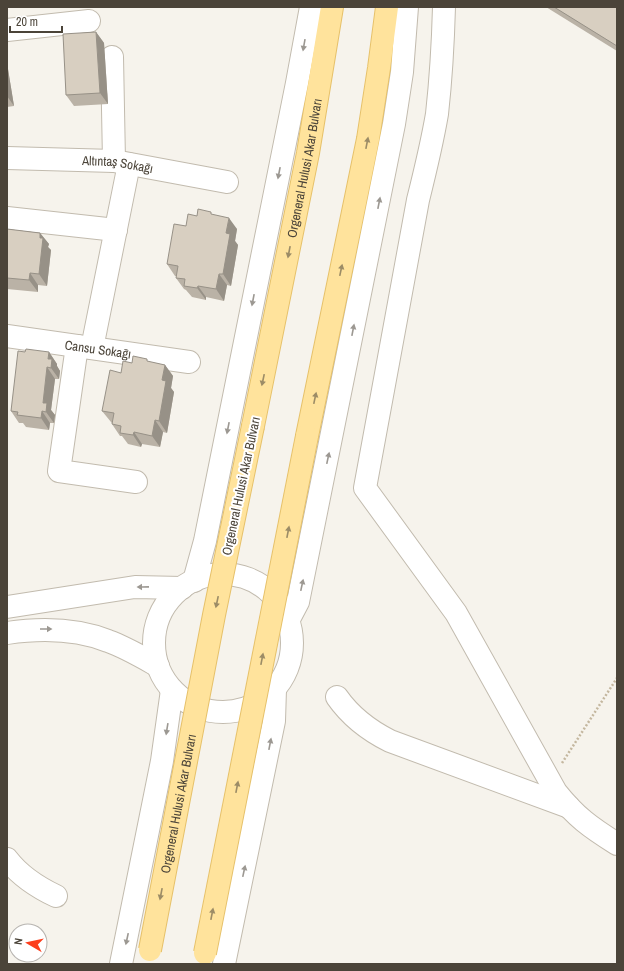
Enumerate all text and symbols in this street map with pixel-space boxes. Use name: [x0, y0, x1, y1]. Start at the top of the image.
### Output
scale bar: [10, 8, 62, 34]
text: 20 m: [16, 14, 38, 30]
one-way arrow: [301, 39, 307, 52]
street label: Orgeneral Hulusi Akar Bulvarı: [283, 97, 325, 239]
one-way arrow: [365, 137, 371, 149]
street label: Altıntaş Sokağı: [81, 152, 155, 177]
one-way arrow: [276, 167, 282, 179]
one-way arrow: [376, 197, 382, 209]
one-way arrow: [285, 246, 291, 258]
one-way arrow: [339, 264, 345, 276]
one-way arrow: [250, 294, 256, 307]
one-way arrow: [351, 324, 357, 336]
street label: Cansu Sokağı: [64, 336, 133, 362]
one-way arrow: [260, 373, 266, 386]
one-way arrow: [313, 391, 319, 404]
street label: Orgeneral Hulusi Akar Bulvarı: [218, 415, 264, 557]
one-way arrow: [224, 422, 230, 434]
one-way arrow: [325, 452, 331, 464]
one-way arrow: [285, 526, 291, 538]
one-way arrow: [299, 579, 305, 591]
one-way arrow: [136, 584, 149, 590]
one-way arrow: [214, 595, 220, 608]
one-way arrow: [40, 626, 53, 632]
one-way arrow: [260, 653, 266, 666]
one-way arrow: [163, 723, 169, 735]
street label: Orgeneral Hulusi Akar Bulvarı: [156, 733, 200, 875]
one-way arrow: [267, 737, 273, 750]
one-way arrow: [234, 781, 240, 793]
one-way arrow: [241, 865, 247, 877]
one-way arrow: [157, 888, 163, 900]
one-way arrow: [209, 908, 215, 921]
north arrow: [8, 923, 48, 963]
one-way arrow: [123, 933, 129, 945]
text: N: [11, 937, 26, 946]

